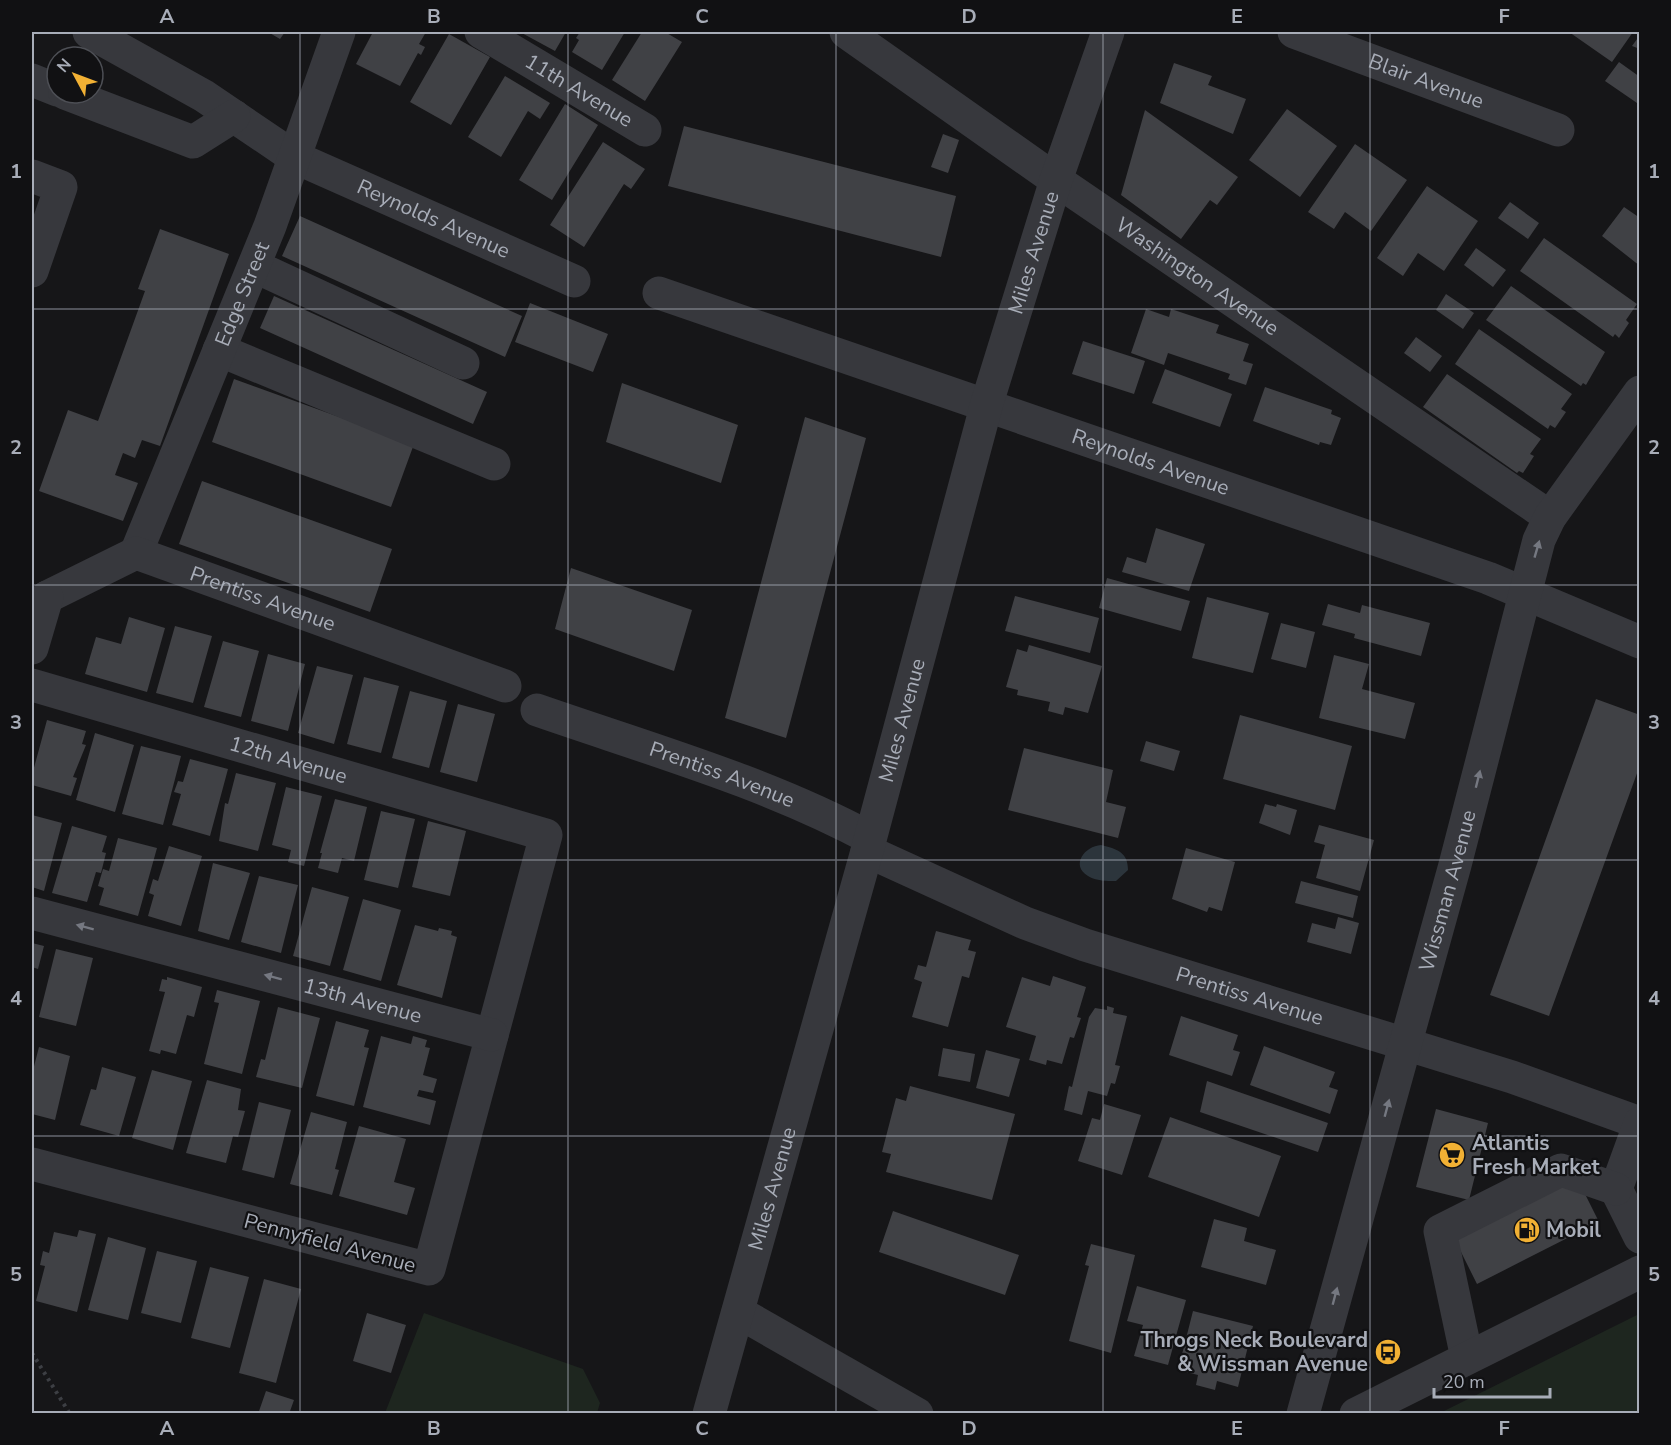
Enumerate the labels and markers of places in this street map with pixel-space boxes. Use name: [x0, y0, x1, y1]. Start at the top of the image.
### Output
place label: Atlantis Fresh Market: [1472, 1129, 1601, 1181]
supermarket icon: Atlantis Fresh Market: [1437, 1140, 1467, 1170]
fuel station icon: Mobil: [1512, 1215, 1542, 1245]
place label: Mobil: [1546, 1216, 1601, 1244]
place label: Throgs Neck Boulevard & Wissman Avenue: [1140, 1326, 1368, 1378]
bus stop icon: Throgs Neck Boulevard & Wissman Avenue: [1373, 1337, 1403, 1367]

